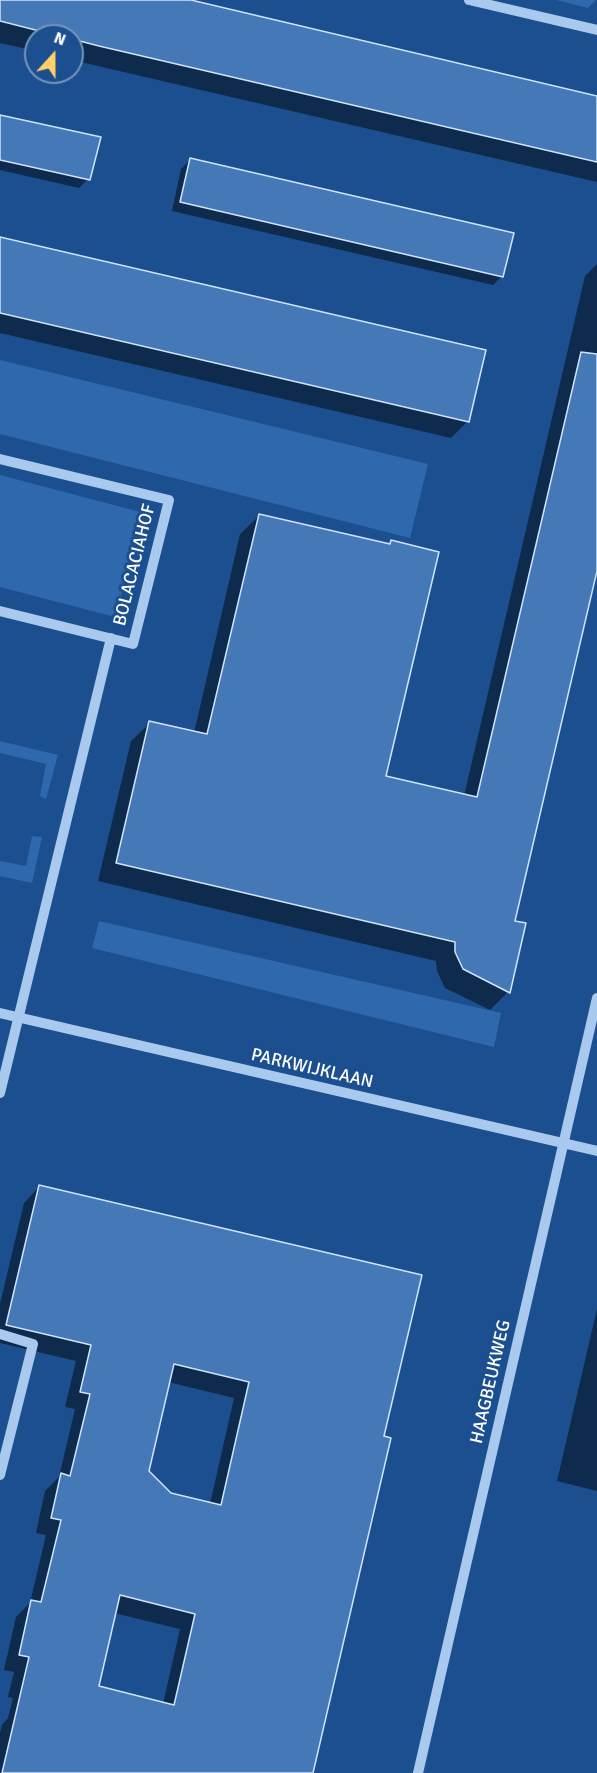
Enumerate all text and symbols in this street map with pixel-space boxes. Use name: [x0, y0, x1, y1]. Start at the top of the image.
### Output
north arrow: [24, 24, 84, 84]
text: N: [51, 28, 69, 50]
street label: BOLACACIAHOF: [109, 502, 161, 628]
street label: PARKWIJKLAAN: [249, 1044, 375, 1094]
street label: HAAGBEUKWEG: [466, 1318, 516, 1446]

